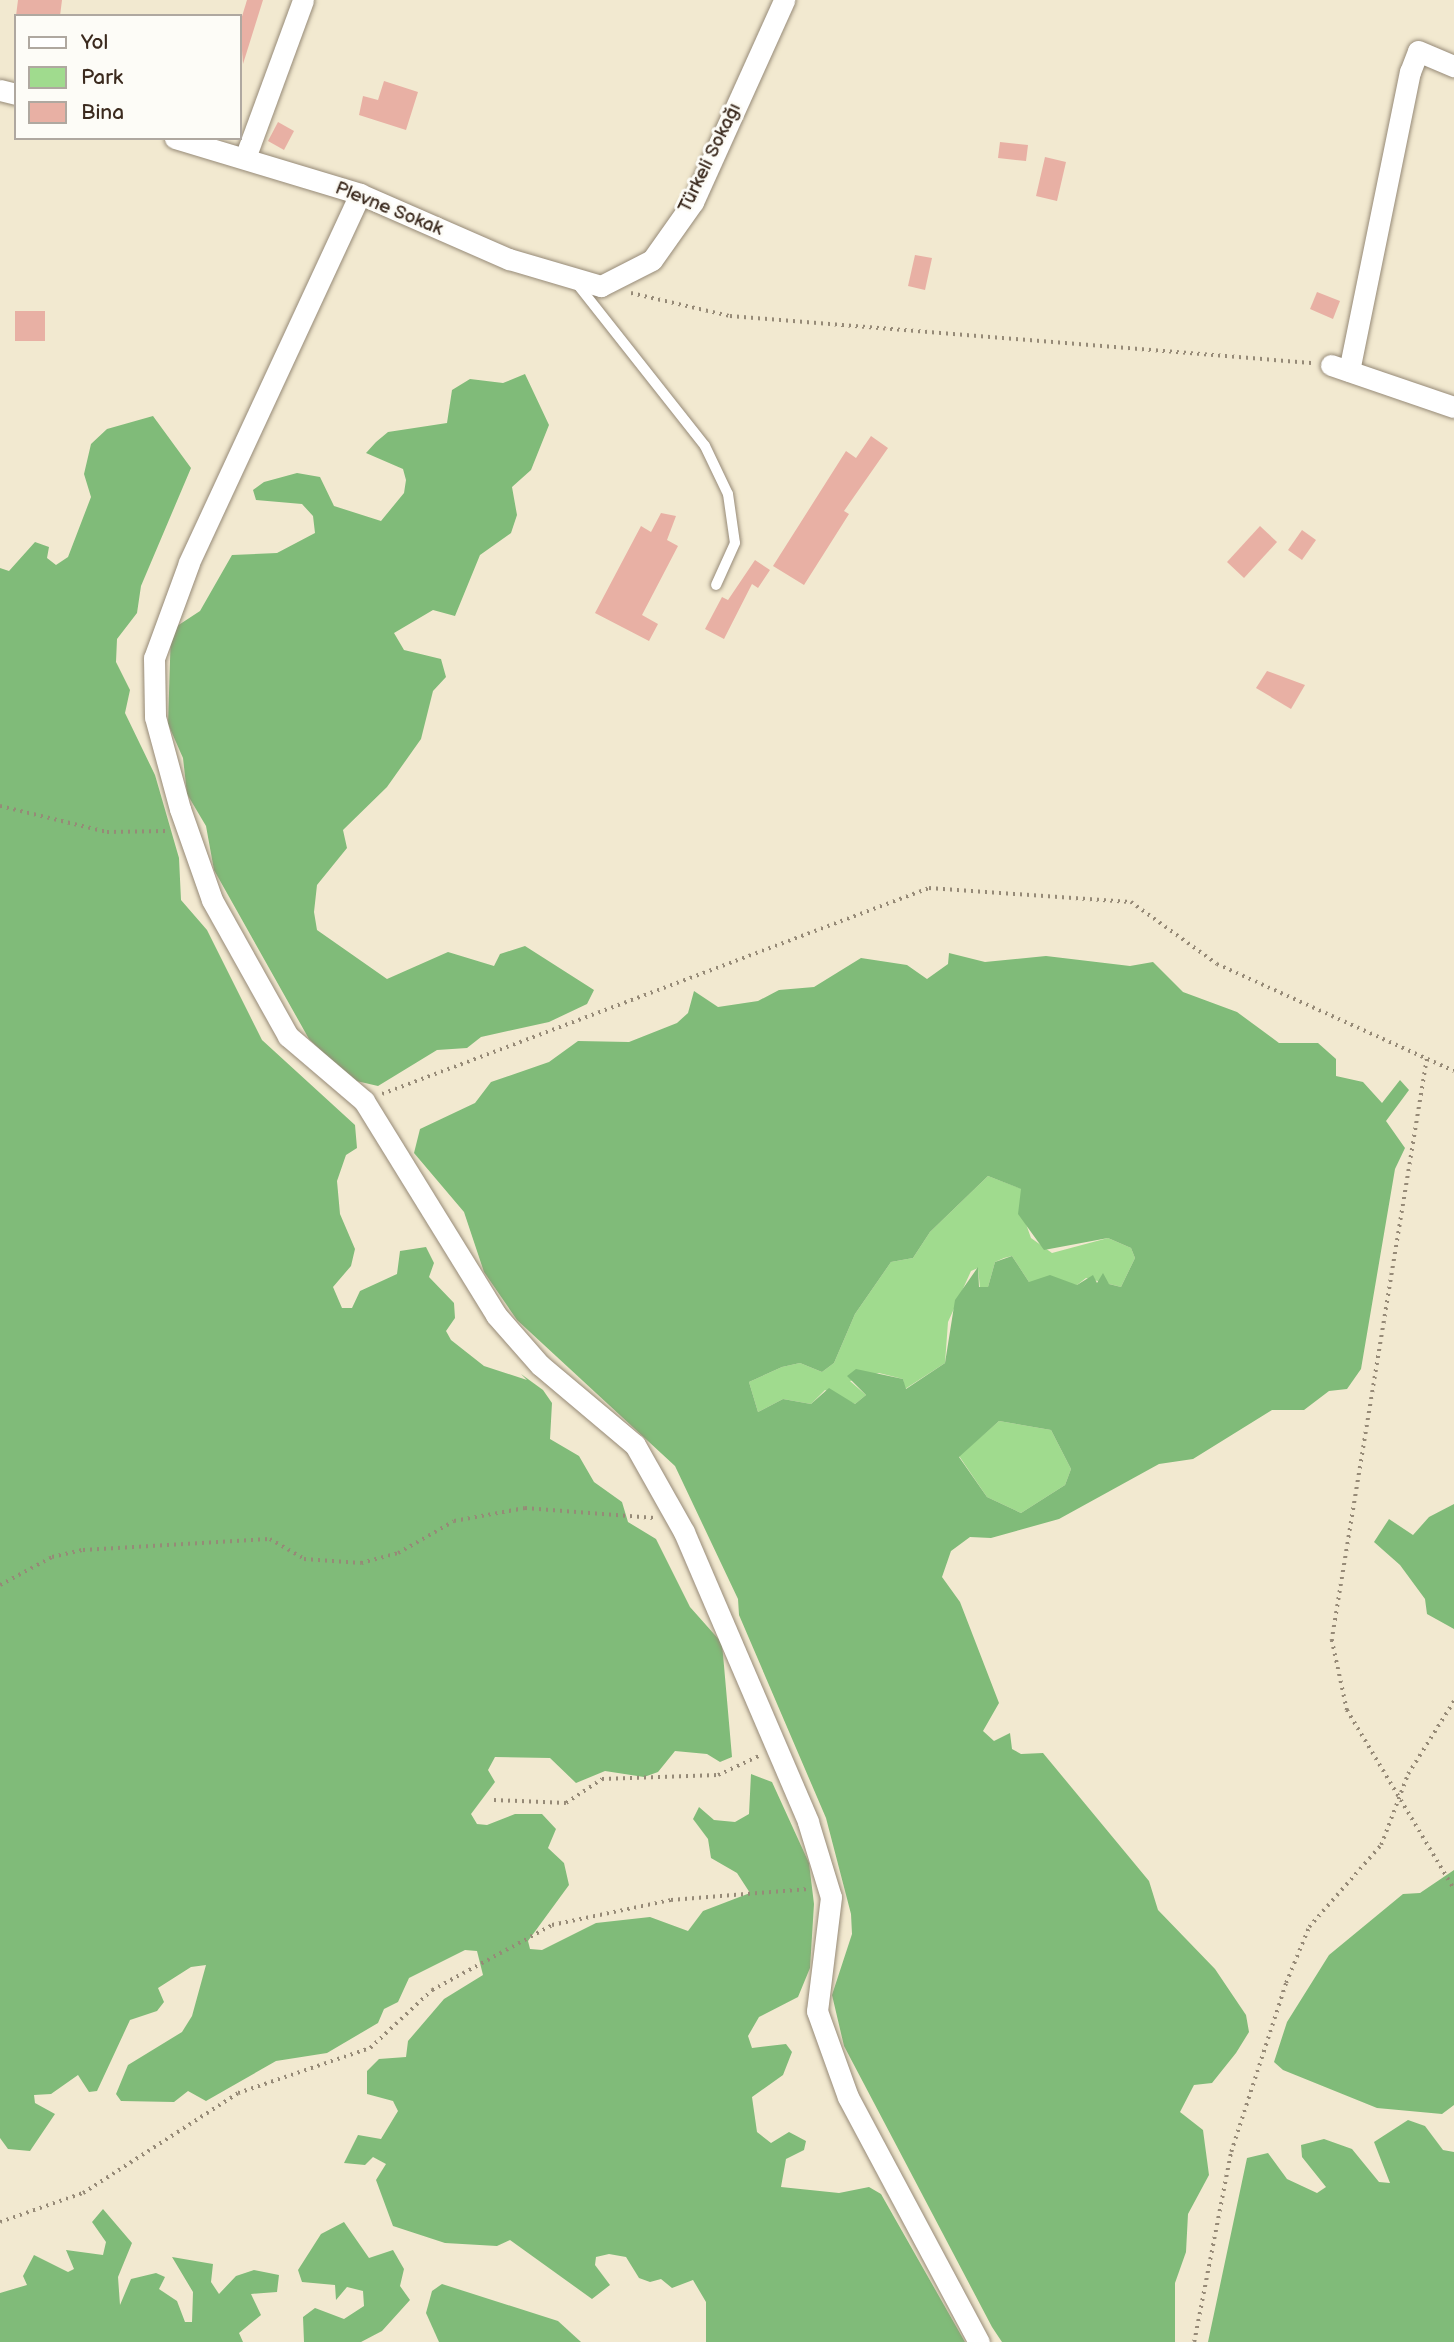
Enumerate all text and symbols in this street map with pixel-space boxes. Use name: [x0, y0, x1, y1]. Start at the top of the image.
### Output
legend: [14, 14, 242, 140]
text: Yol: [81, 30, 108, 55]
text: Park: [81, 65, 123, 90]
street label: Türkeli Sokağı: [674, 99, 746, 217]
text: Bina: [81, 100, 124, 125]
street label: Plevne Sokak: [332, 177, 446, 241]

